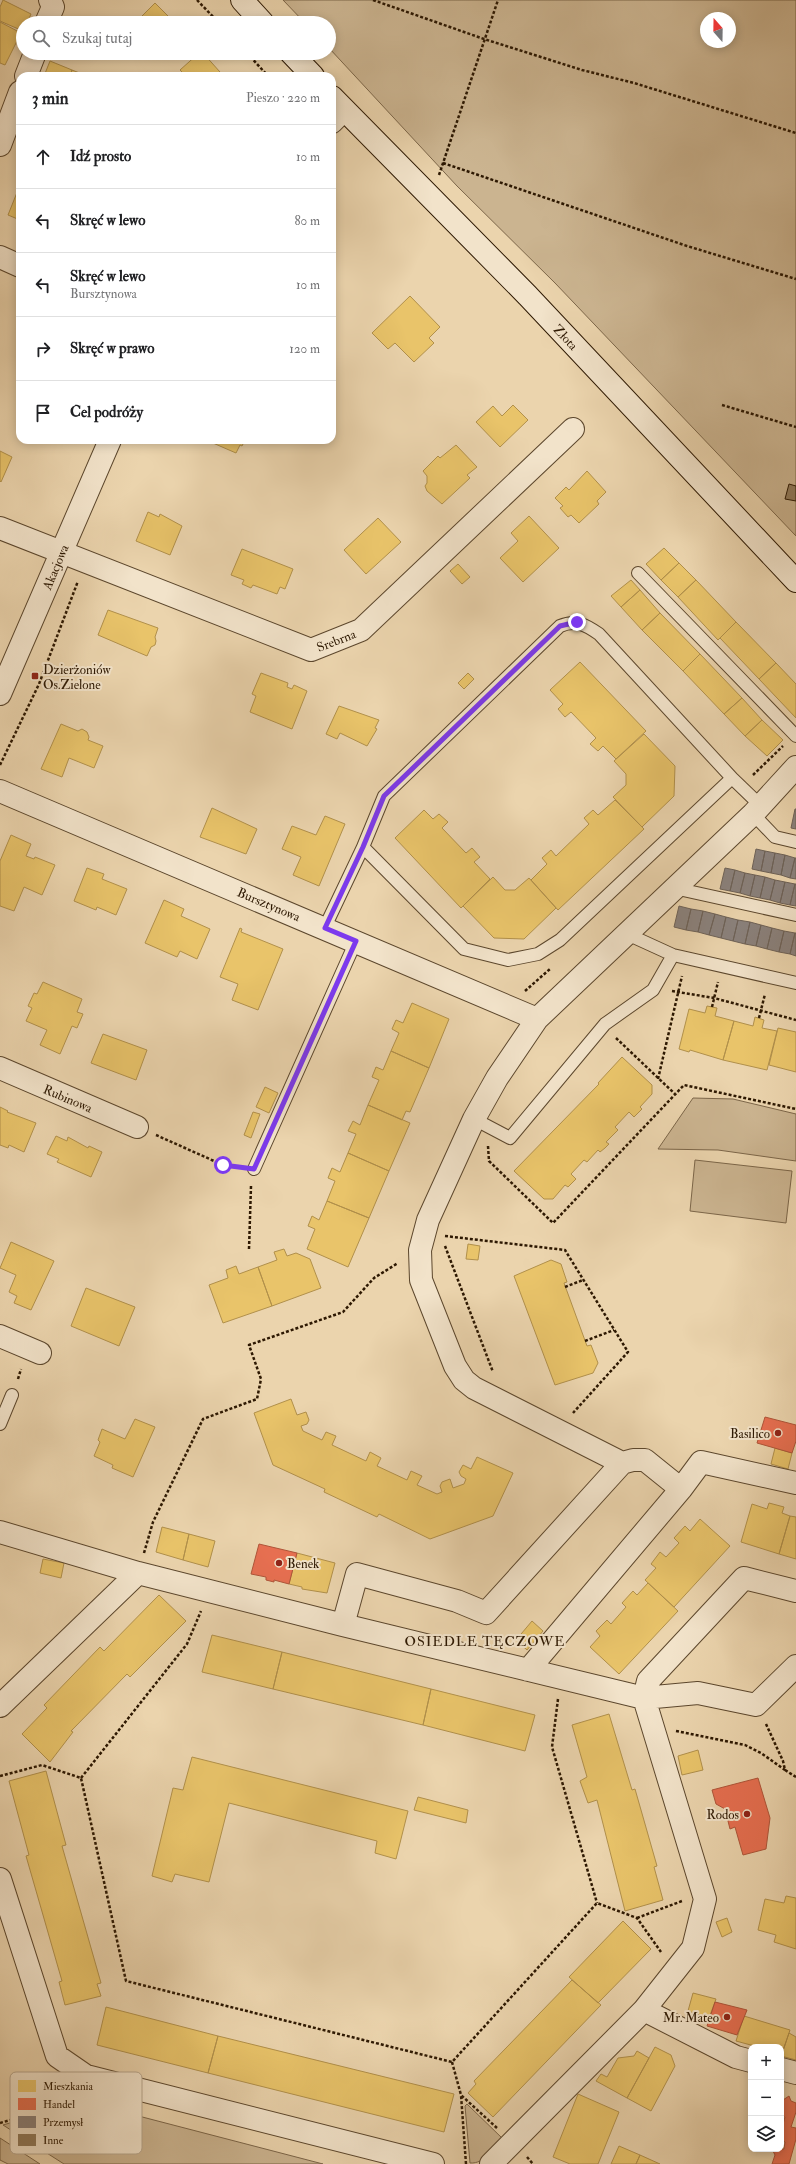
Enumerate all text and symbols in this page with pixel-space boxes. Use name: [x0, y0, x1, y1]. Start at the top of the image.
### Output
north arrow: [700, 12, 736, 48]
search box: [16, 16, 336, 60]
icon: search: [30, 27, 52, 49]
text: Szukaj tutaj: [62, 29, 132, 48]
text: 3 min: [32, 88, 69, 109]
text: Pieszo · 220 m: [246, 90, 320, 106]
icon: ahead: [32, 146, 54, 168]
text: Idź prosto: [70, 147, 131, 166]
text: 10 m: [296, 149, 320, 165]
icon: left: [32, 210, 54, 232]
text: Skręć w lewo: [70, 211, 145, 230]
text: 80 m: [294, 213, 320, 229]
text: Skręć w lewo: [70, 267, 145, 286]
icon: left: [32, 274, 54, 296]
text: 10 m: [296, 277, 320, 293]
text: Bursztynowa: [70, 286, 137, 302]
street label: Złota: [550, 322, 581, 354]
icon: right: [32, 338, 54, 360]
text: Skręć w prawo: [70, 339, 154, 358]
text: 120 m: [289, 341, 320, 357]
icon: arrive: [32, 402, 54, 424]
text: Cel podróży: [70, 403, 143, 422]
street label: Akacjowa: [39, 542, 73, 593]
route end: [568, 613, 586, 631]
street label: Srebrna: [315, 626, 359, 656]
place label: Dzierżoniów Os.Zielone: [43, 662, 111, 693]
marker: Dzierżoniów Os.Zielone: [30, 671, 40, 681]
street label: Bursztynowa: [234, 884, 303, 927]
street label: Rubinowa: [41, 1081, 95, 1117]
route start: [214, 1156, 232, 1174]
place label: Basilico: [730, 1426, 770, 1442]
marker: Basilico: [773, 1428, 783, 1438]
place label: Benek: [287, 1556, 320, 1572]
marker: Benek: [274, 1558, 284, 1568]
district label: OSIEDLE TĘCZOWE: [405, 1633, 565, 1650]
place label: Rodos: [706, 1807, 740, 1823]
marker: Rodos: [742, 1809, 752, 1819]
place label: Mr. Mateo: [663, 2010, 719, 2026]
marker: Mr. Mateo: [722, 2012, 732, 2022]
map controls: [748, 2044, 784, 2152]
button: +: [748, 2044, 784, 2080]
legend: [10, 2072, 142, 2154]
text: Mieszkania: [43, 2080, 93, 2093]
button: −: [748, 2080, 784, 2116]
text: Handel: [43, 2098, 75, 2111]
text: Przemysł: [43, 2116, 83, 2130]
button: layers: [748, 2116, 784, 2152]
text: Inne: [43, 2134, 64, 2147]

